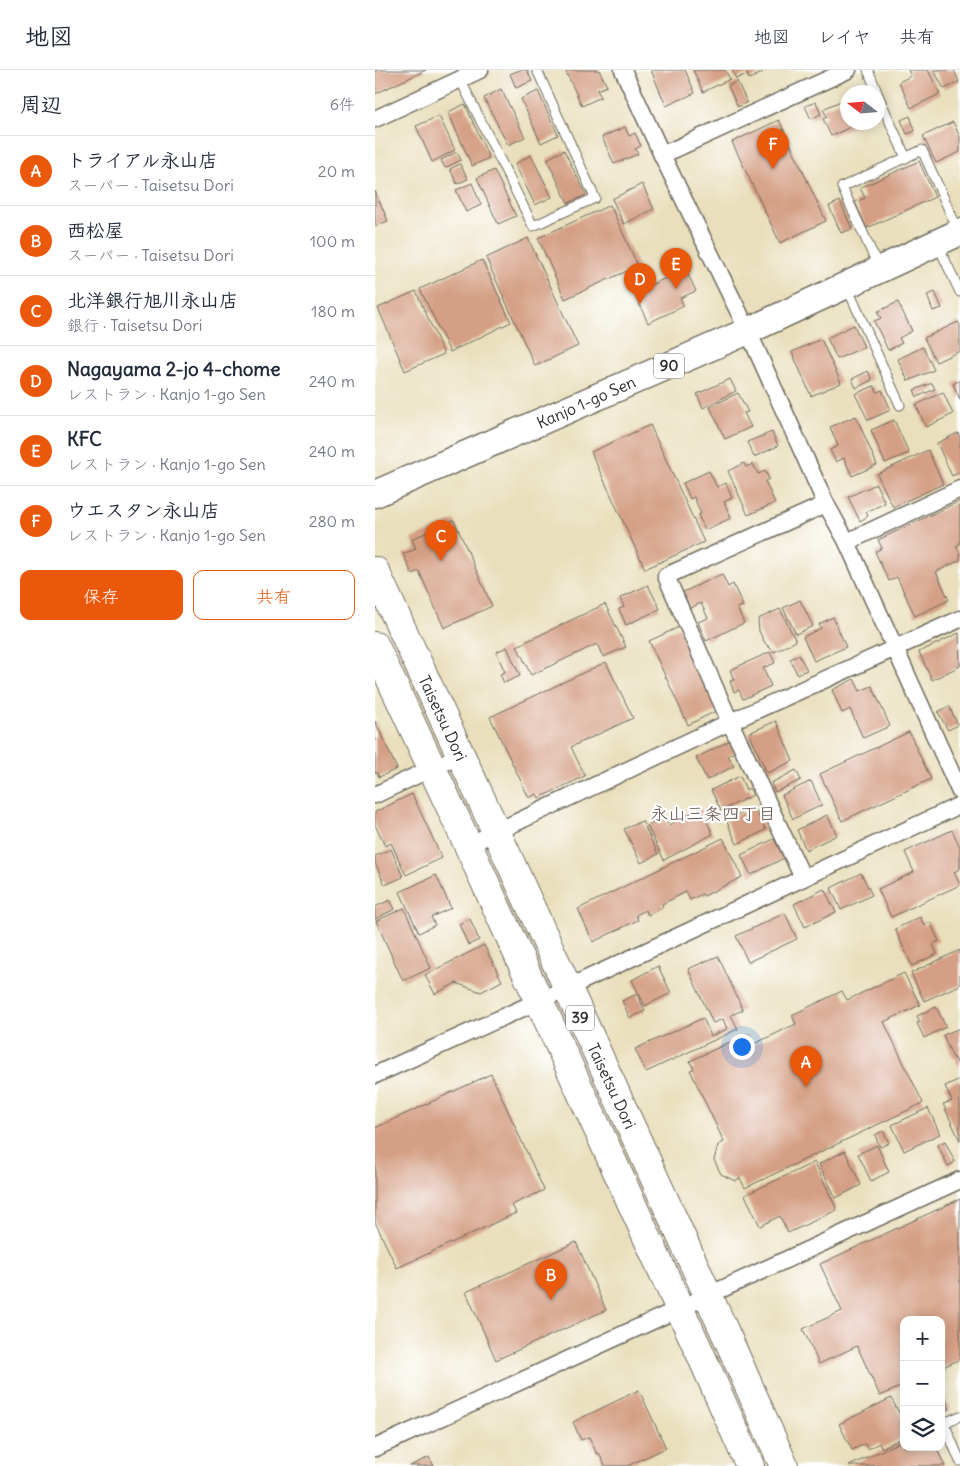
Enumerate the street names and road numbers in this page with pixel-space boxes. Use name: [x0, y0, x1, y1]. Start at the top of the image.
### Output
road number: 90: [654, 354, 684, 378]
street label: Kanjo 1-go Sen: [533, 371, 639, 433]
street label: Taisetsu Dori: [414, 672, 472, 764]
road number: 39: [566, 1006, 594, 1030]
street label: Taisetsu Dori: [583, 1040, 641, 1132]

